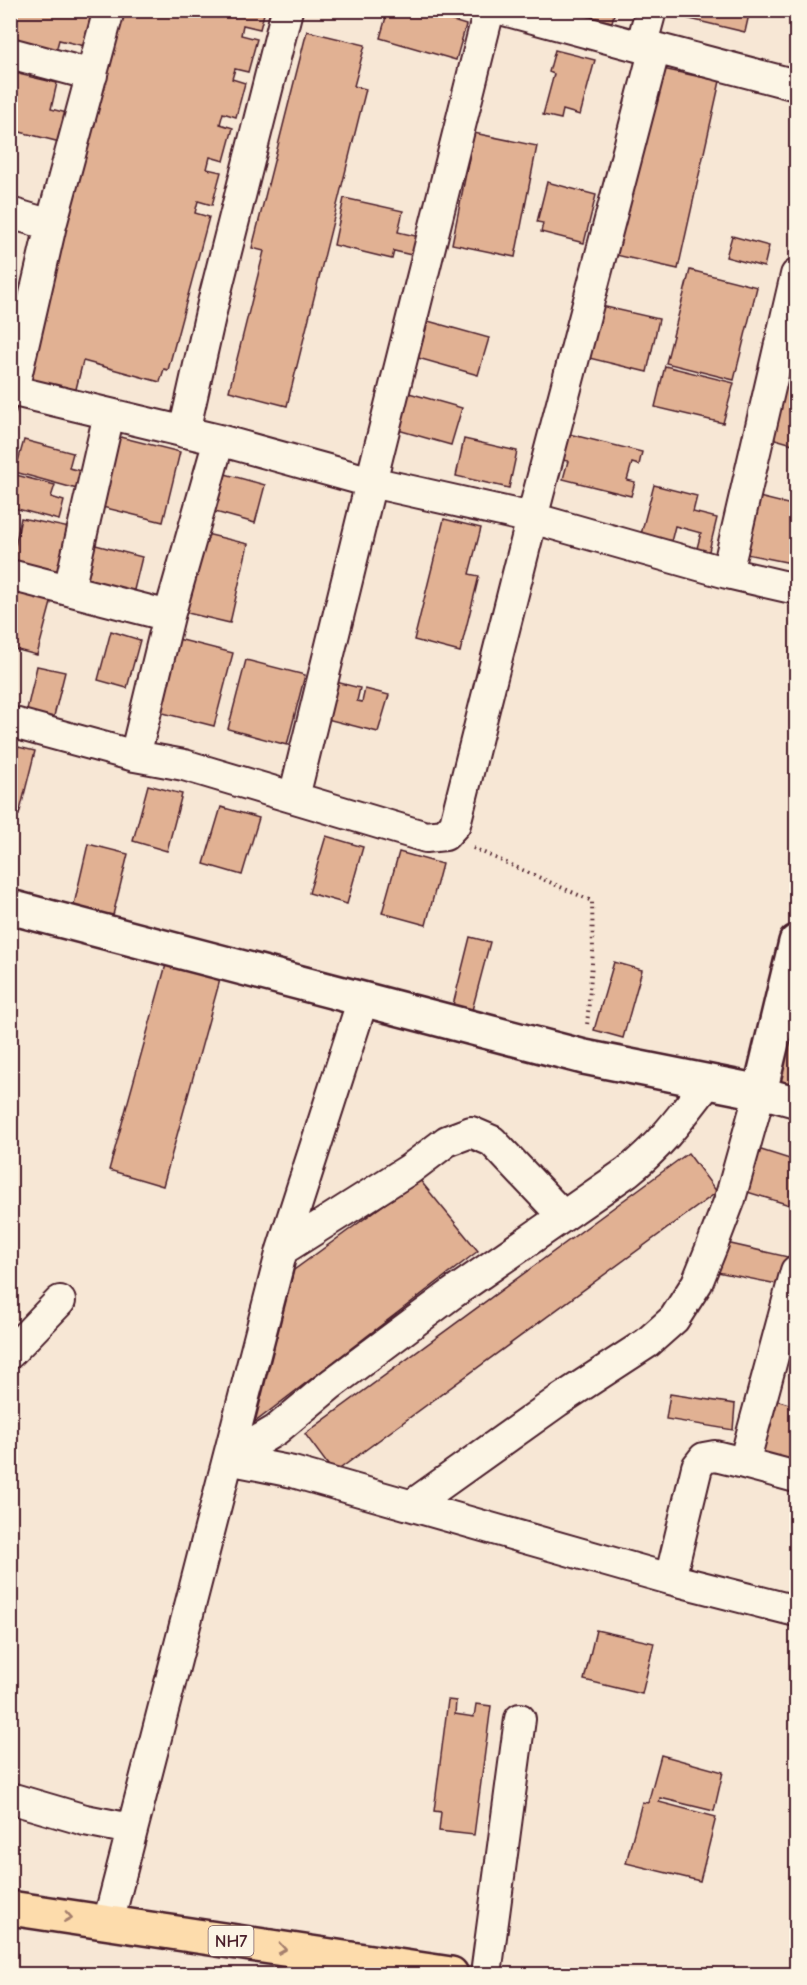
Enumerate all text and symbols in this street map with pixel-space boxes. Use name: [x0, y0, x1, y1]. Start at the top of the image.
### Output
one-way arrow: [63, 1910, 73, 1923]
road number: NH7: [208, 1926, 254, 1956]
one-way arrow: [277, 1943, 287, 1955]

